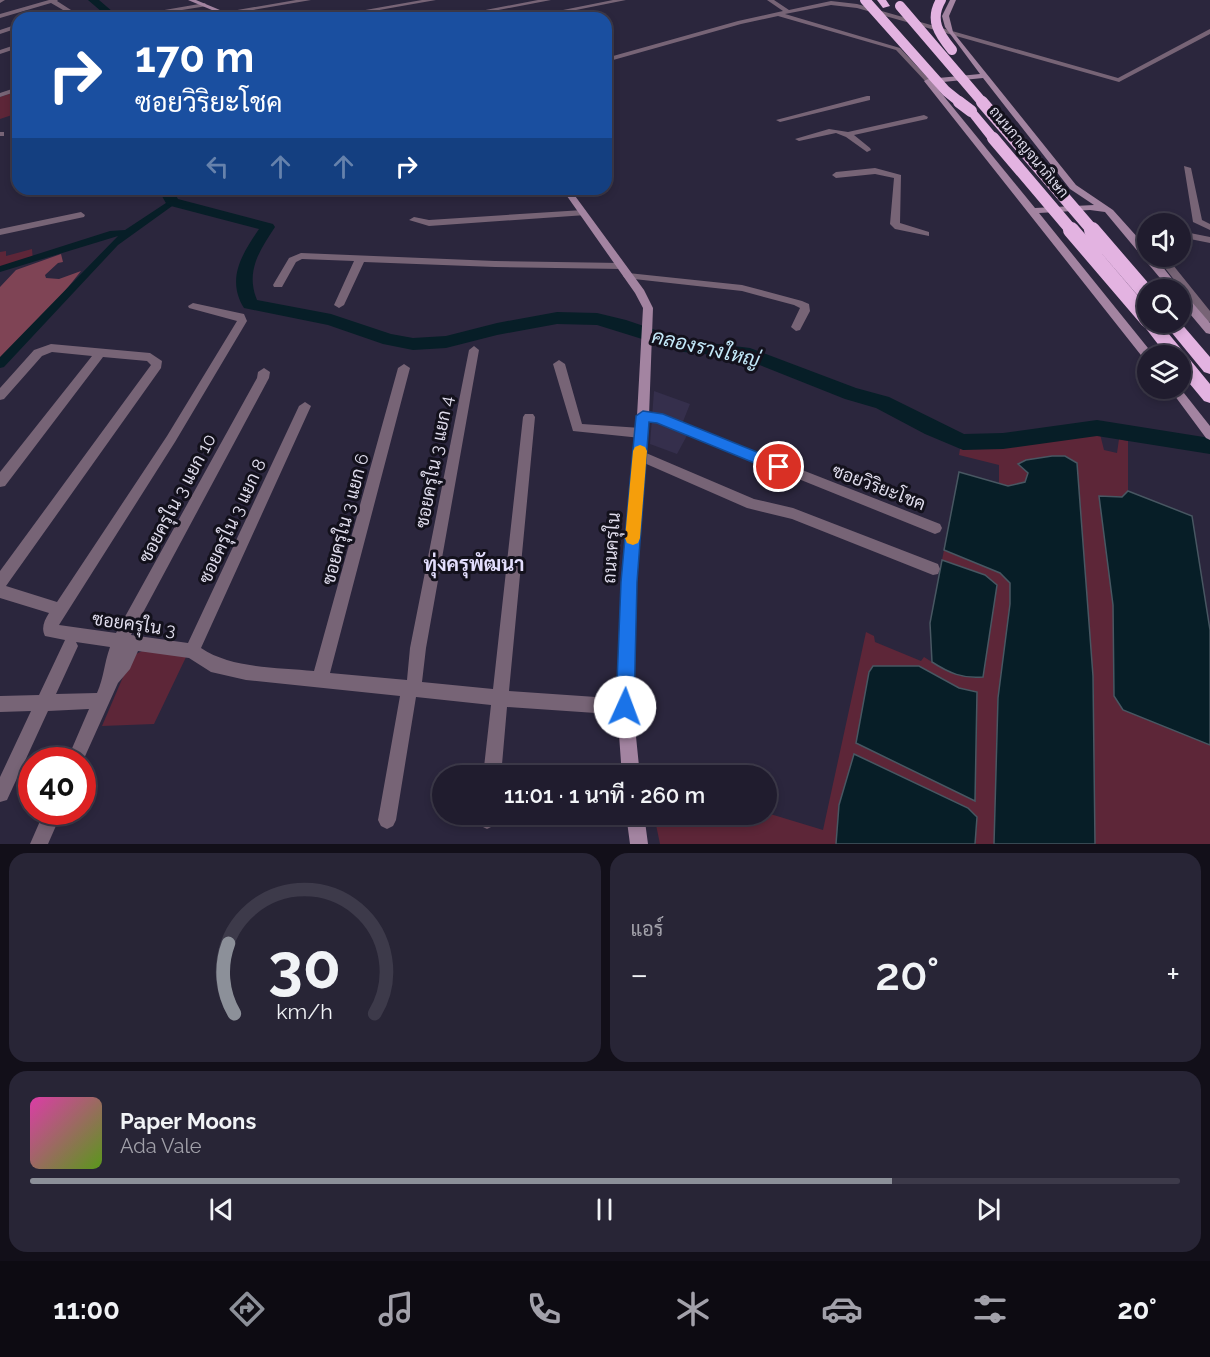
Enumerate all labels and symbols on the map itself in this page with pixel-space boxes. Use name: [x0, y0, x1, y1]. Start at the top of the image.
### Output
street label: ถนนกาญจนาภิเษก: [985, 103, 1073, 201]
water label: คลองรางใหญ่: [650, 323, 764, 372]
street label: ซอยครุใน 3 แยก 4: [409, 394, 459, 530]
street label: ซอยครุใน 3 แยก 10: [132, 429, 222, 567]
pin: [753, 441, 804, 492]
street label: ซอยครุใน 3 แยก 6: [315, 450, 375, 587]
street label: ซอยครุใน 3 แยก 8: [192, 455, 272, 587]
street label: ซอยวิริยะโชค: [829, 458, 929, 514]
street label: ถนนครุใน: [596, 512, 626, 584]
district label: ทุ่งครุพัฒนา: [423, 551, 525, 579]
street label: ซอยครุใน 3: [91, 606, 177, 642]
position arrow: [593, 675, 657, 739]
speed limit sign: 40: [18, 747, 96, 825]

